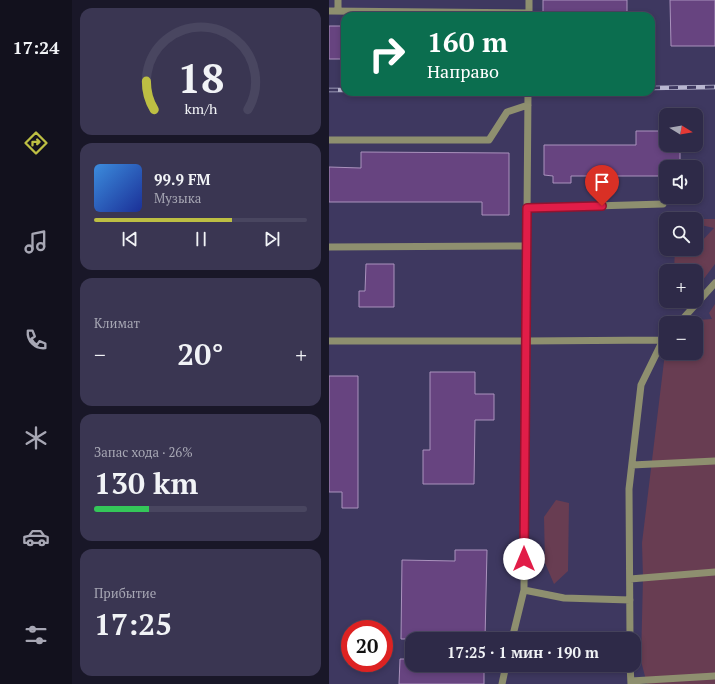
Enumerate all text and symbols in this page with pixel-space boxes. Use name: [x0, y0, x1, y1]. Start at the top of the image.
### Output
text: 160 m: [427, 23, 508, 60]
icon: right: [361, 28, 413, 80]
text: 17:24: [13, 35, 59, 59]
text: 18: [177, 49, 224, 104]
text: Направо: [427, 59, 499, 83]
text: km/h: [184, 98, 218, 117]
north arrow: [659, 108, 703, 152]
map controls: [659, 108, 703, 360]
icon: directions: [22, 129, 50, 157]
button: sound: [659, 160, 703, 204]
pin: [585, 165, 619, 206]
text: 99.9 FM: [154, 169, 211, 189]
icon: arrive: [591, 171, 613, 193]
text: Музыка: [154, 189, 201, 207]
button: search: [659, 212, 703, 256]
icon: music: [22, 228, 50, 256]
icon: previous: [119, 228, 141, 250]
icon: pause: [190, 228, 212, 250]
icon: next: [261, 228, 283, 250]
button: +: [659, 264, 703, 308]
text: Климат: [94, 314, 140, 332]
button: −: [659, 316, 703, 360]
icon: phone: [22, 326, 50, 354]
text: 20°: [177, 334, 224, 374]
text: −: [94, 340, 106, 369]
text: +: [295, 340, 307, 369]
icon: climate: [22, 424, 50, 452]
text: Запас хода · 26%: [94, 443, 193, 461]
text: 130 km: [94, 463, 198, 503]
icon: car: [22, 523, 50, 551]
position arrow: [503, 538, 545, 580]
text: Прибытие: [94, 584, 156, 602]
text: 17:25: [94, 604, 172, 644]
speed limit sign: 20: [341, 620, 393, 672]
icon: filters: [22, 621, 50, 649]
text: 17:25 · 1 мин · 190 m: [447, 642, 599, 662]

